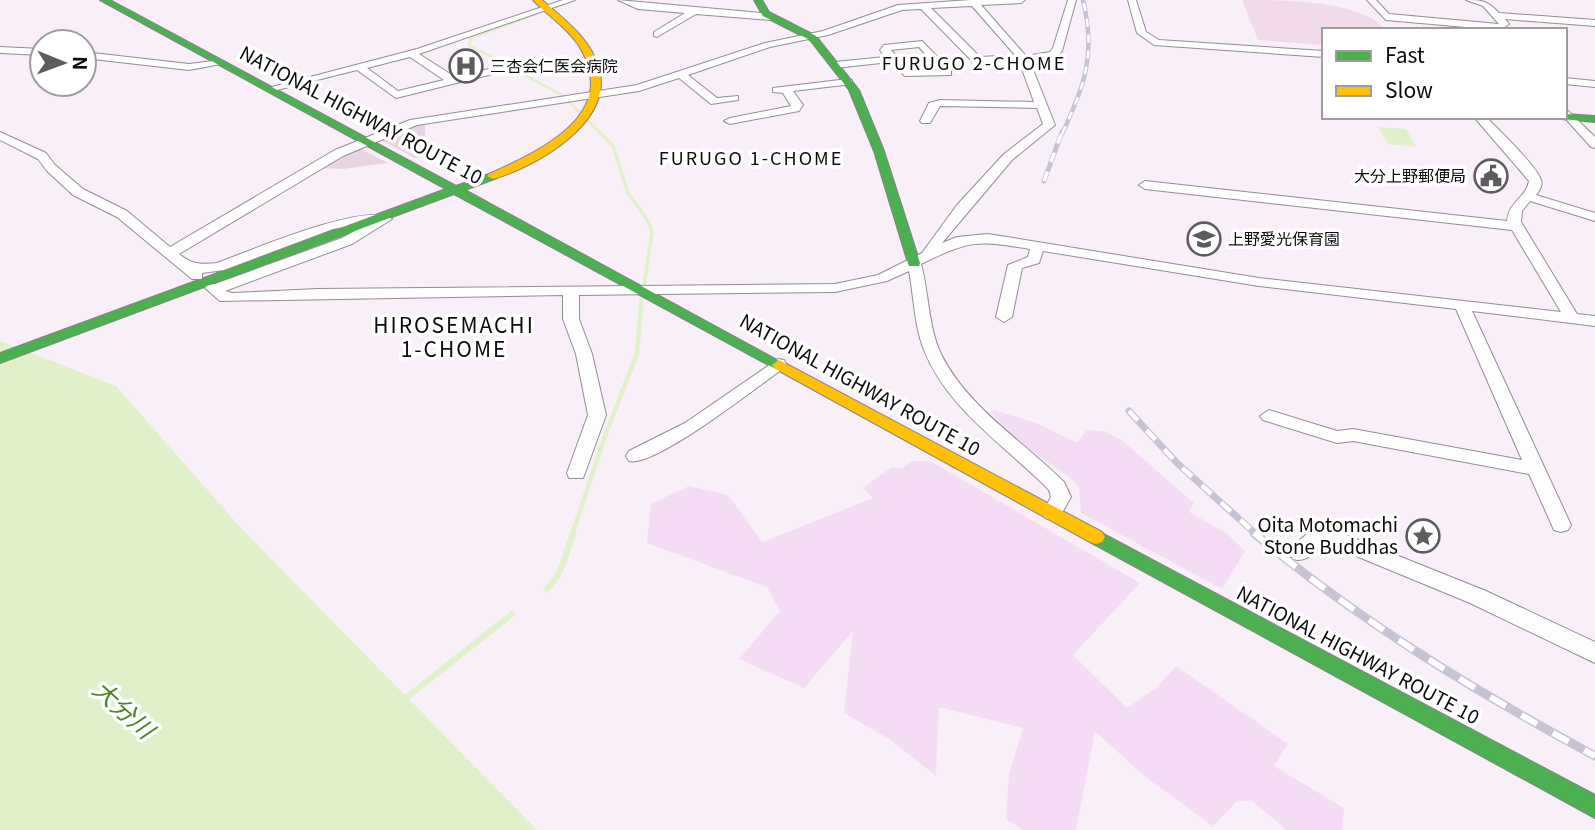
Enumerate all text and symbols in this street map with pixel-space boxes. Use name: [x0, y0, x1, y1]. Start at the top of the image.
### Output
north arrow: [28, 28, 98, 98]
legend: [1322, 28, 1567, 119]
street label: NATIONAL HIGHWAY ROUTE 10: [236, 38, 488, 189]
text: Fast: [1385, 39, 1425, 69]
hospital icon: 三杏会仁医会病院: [447, 47, 485, 85]
district label: FURUGO 2-CHOME: [882, 49, 1066, 75]
place label: 三杏会仁医会病院: [490, 53, 618, 77]
text: N: [68, 56, 95, 71]
text: Slow: [1385, 74, 1433, 104]
district label: FURUGO 1-CHOME: [659, 144, 843, 170]
public building icon: 大分上野郵便局: [1472, 157, 1510, 195]
place label: 大分上野郵便局: [1354, 163, 1466, 187]
school or university icon: 上野愛光保育園: [1185, 220, 1223, 258]
place label: 上野愛光保育園: [1228, 226, 1340, 250]
street label: NATIONAL HIGHWAY ROUTE 10: [736, 306, 986, 461]
district label: HIROSEMACHI 1-CHOME: [373, 309, 535, 363]
place label: Oita Motomachi Stone Buddhas: [1257, 510, 1398, 559]
place icon: Oita Motomachi Stone Buddhas: [1404, 517, 1442, 555]
street label: NATIONAL HIGHWAY ROUTE 10: [1233, 578, 1485, 729]
water label: 大分川: [86, 671, 165, 747]

